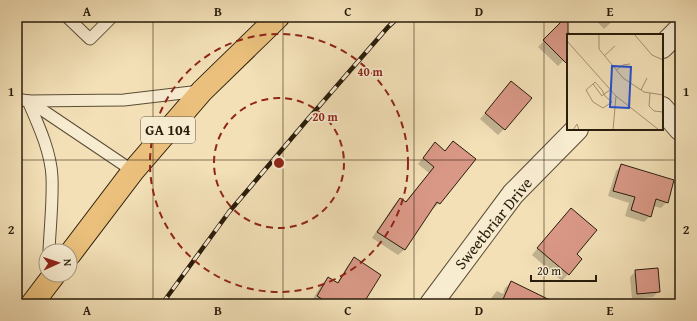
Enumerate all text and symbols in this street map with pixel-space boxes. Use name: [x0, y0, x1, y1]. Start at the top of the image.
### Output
text: A: [83, 2, 92, 21]
text: B: [214, 2, 222, 21]
text: C: [344, 2, 352, 21]
text: D: [475, 2, 483, 21]
text: E: [607, 2, 614, 21]
inset map: [567, 34, 663, 130]
text: 40 m: [357, 63, 383, 80]
text: 1: [8, 82, 14, 101]
text: 1: [683, 82, 689, 101]
text: 20 m: [312, 108, 338, 125]
road number: GA 104: [141, 117, 195, 143]
centre of rings: [272, 156, 286, 170]
street label: Sweetbriar Drive: [448, 172, 538, 274]
text: 2: [8, 220, 15, 239]
text: 2: [683, 220, 690, 239]
north arrow: [38, 243, 78, 283]
scale bar: [531, 257, 596, 283]
text: N: [60, 258, 76, 267]
text: 20 m: [537, 262, 561, 279]
text: A: [83, 301, 92, 320]
text: B: [214, 301, 222, 320]
text: C: [344, 301, 352, 320]
text: D: [475, 301, 483, 320]
text: E: [607, 301, 614, 320]

